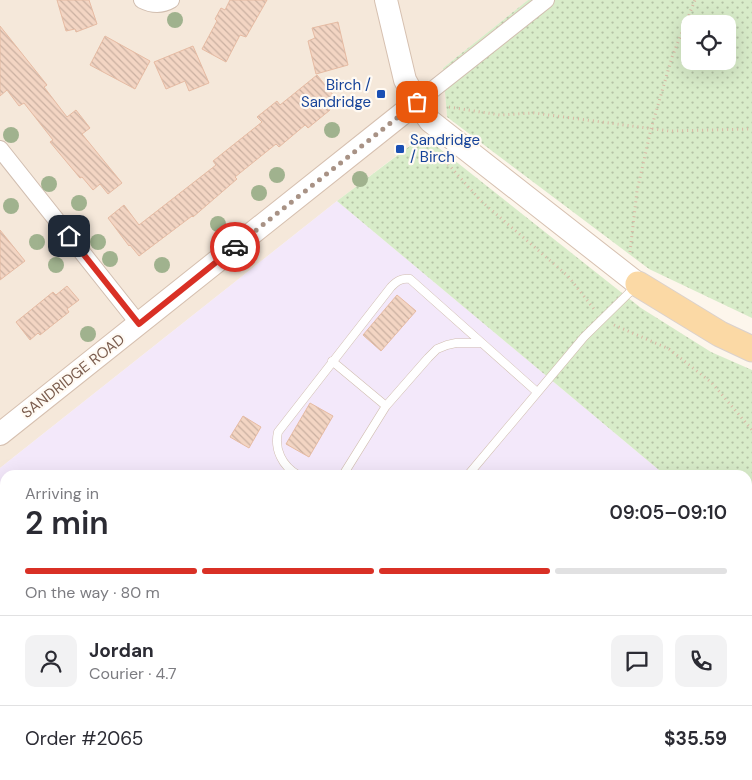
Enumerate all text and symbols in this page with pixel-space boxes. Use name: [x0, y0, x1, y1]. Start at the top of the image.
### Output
map controls: [681, 15, 736, 70]
button: locate: [681, 15, 736, 70]
place label: Birch / Sandridge: [301, 75, 371, 112]
pin: [396, 81, 438, 123]
marker: Birch / Sandridge: [375, 88, 387, 100]
icon: bag: [403, 88, 431, 116]
place label: Sandridge / Birch: [410, 130, 480, 167]
marker: Sandridge / Birch: [394, 143, 406, 155]
pin: [48, 215, 90, 257]
icon: home: [55, 222, 83, 250]
courier: [210, 222, 260, 272]
icon: car: [221, 233, 249, 261]
street label: SANDRIDGE ROAD: [17, 329, 129, 423]
text: Arriving in: [25, 483, 99, 504]
text: 09:05–09:10: [609, 500, 727, 525]
text: 2 min: [25, 502, 109, 544]
text: On the way · 80 m: [25, 582, 160, 603]
button: person: [25, 635, 77, 687]
button: chat: [611, 635, 663, 687]
button: phone: [675, 635, 727, 687]
text: Jordan: [89, 638, 154, 663]
text: Courier · 4.7: [89, 663, 177, 684]
text: Order #2065: [25, 726, 143, 751]
text: $35.59: [664, 726, 727, 751]

